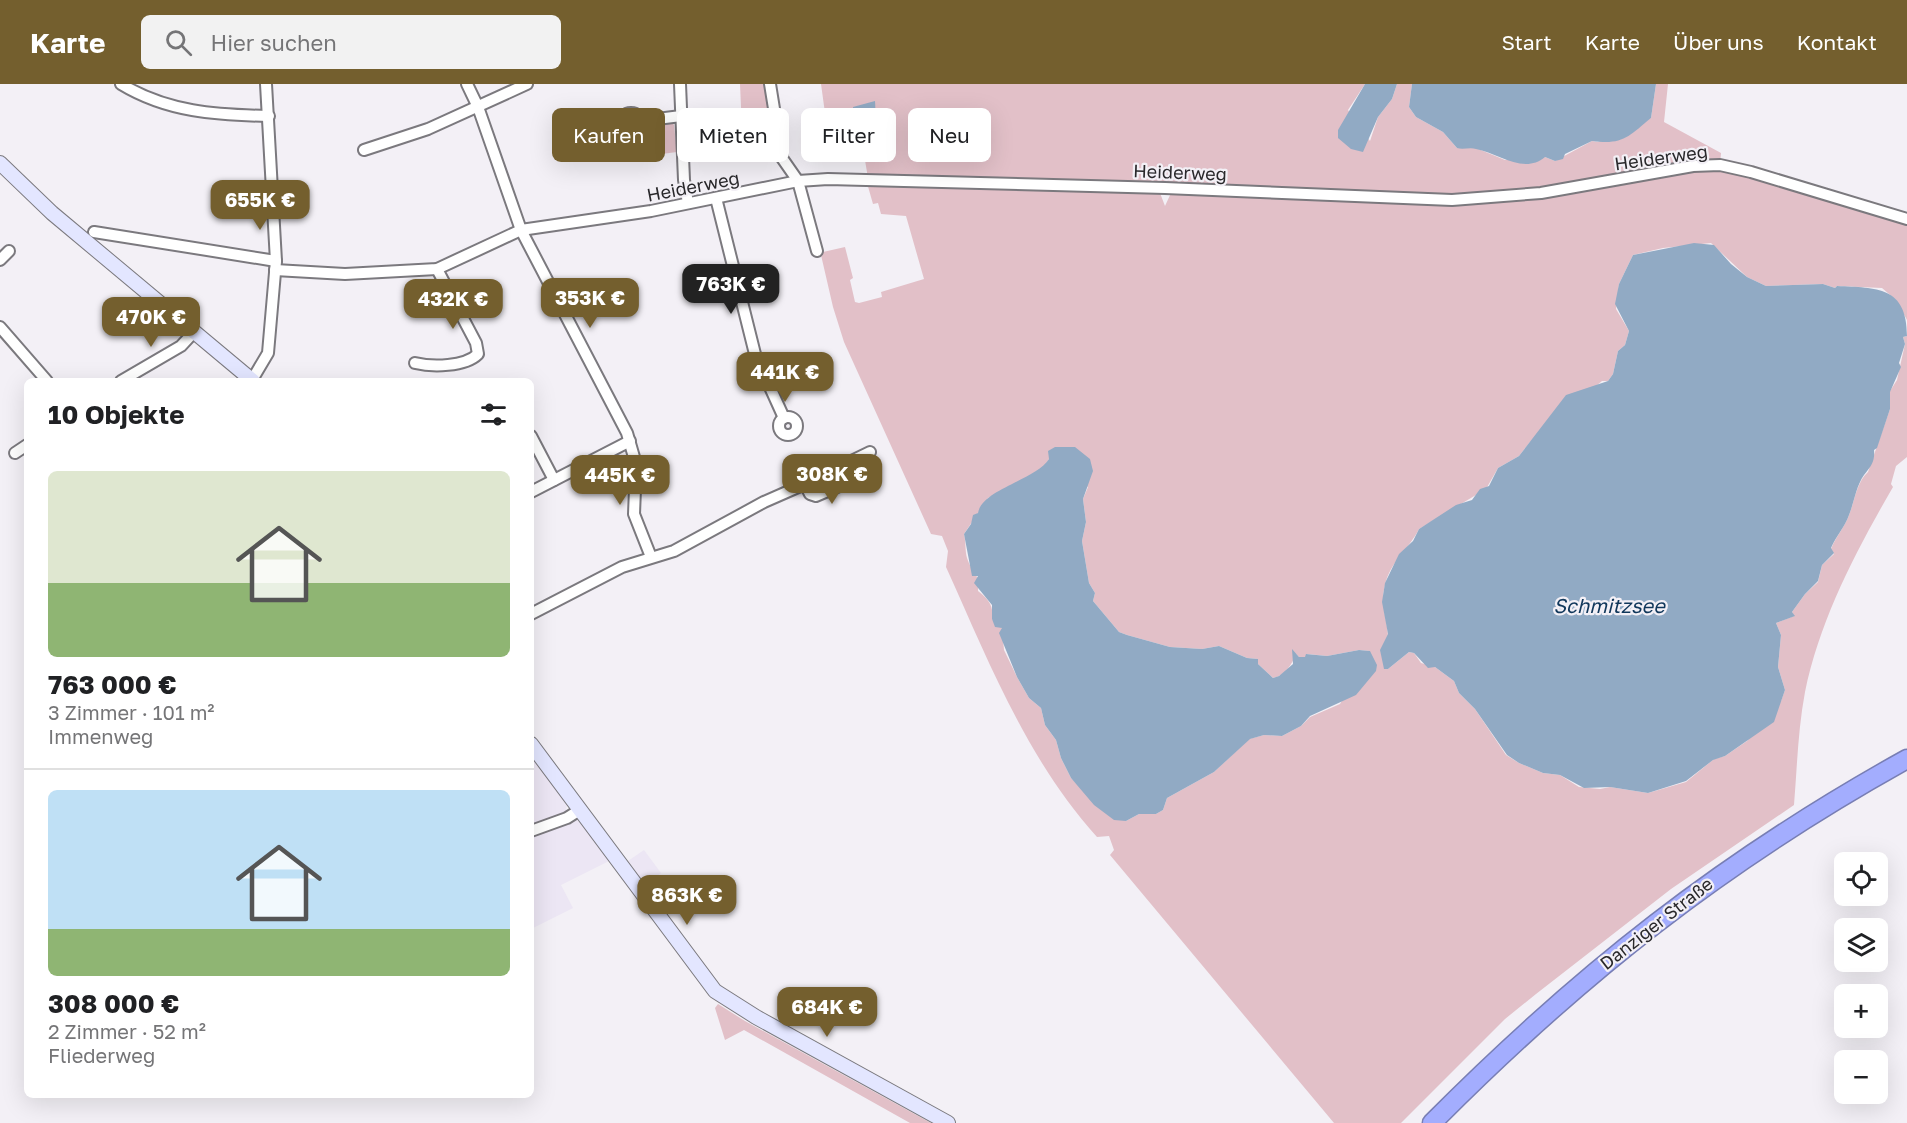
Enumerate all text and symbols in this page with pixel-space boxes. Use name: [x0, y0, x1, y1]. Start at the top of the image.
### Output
search box: [141, 15, 561, 69]
text: Karte: [30, 26, 105, 59]
icon: search: [162, 26, 195, 59]
text: Hier suchen: [210, 29, 337, 56]
text: Start: [1501, 29, 1552, 55]
text: Karte: [1585, 29, 1640, 55]
text: Über uns: [1673, 29, 1764, 55]
text: Kontakt: [1797, 29, 1877, 55]
chip: Kaufen: [552, 108, 665, 162]
chip: Mieten: [677, 108, 789, 162]
chip: Filter: [801, 108, 896, 162]
chip: Neu: [908, 108, 991, 162]
street label: Heiderweg: [1613, 140, 1709, 174]
street label: Heiderweg: [1133, 159, 1227, 185]
street label: Heiderweg: [645, 166, 741, 206]
pin: 655K €: [211, 180, 309, 231]
text: 655K €: [225, 187, 295, 211]
pin: 763K €: [682, 264, 780, 315]
text: 763K €: [696, 271, 766, 295]
pin: 353K €: [541, 278, 639, 329]
pin: 432K €: [404, 279, 502, 330]
text: 353K €: [555, 285, 625, 309]
text: 432K €: [418, 286, 488, 310]
pin: 470K €: [102, 297, 200, 348]
text: 470K €: [116, 304, 186, 328]
pin: 441K €: [736, 352, 834, 403]
text: 441K €: [751, 359, 819, 383]
icon: filters: [477, 398, 510, 431]
text: 10 Objekte: [48, 399, 184, 430]
pin: 308K €: [783, 454, 881, 505]
pin: 445K €: [571, 455, 669, 506]
text: 308K €: [796, 461, 868, 485]
text: 445K €: [585, 462, 655, 486]
icon: home: [225, 510, 333, 618]
water label: Schmitzsee: [1553, 593, 1666, 617]
text: 763 000 €: [48, 669, 177, 700]
text: 3 Zimmer · 101 m²: [48, 700, 215, 724]
text: Immenweg: [48, 724, 153, 748]
icon: home: [225, 829, 333, 937]
map controls: [1834, 852, 1888, 1104]
button: locate: [1834, 852, 1888, 906]
street label: Danziger Straße: [1595, 872, 1717, 974]
pin: 863K €: [638, 875, 736, 926]
text: 863K €: [651, 882, 723, 906]
button: layers: [1834, 918, 1888, 972]
button: +: [1834, 984, 1888, 1038]
pin: 684K €: [778, 987, 876, 1038]
text: 308 000 €: [48, 988, 179, 1019]
text: 684K €: [791, 994, 863, 1018]
text: 2 Zimmer · 52 m²: [48, 1019, 206, 1043]
text: Fliederweg: [48, 1043, 155, 1067]
button: −: [1834, 1050, 1888, 1104]

